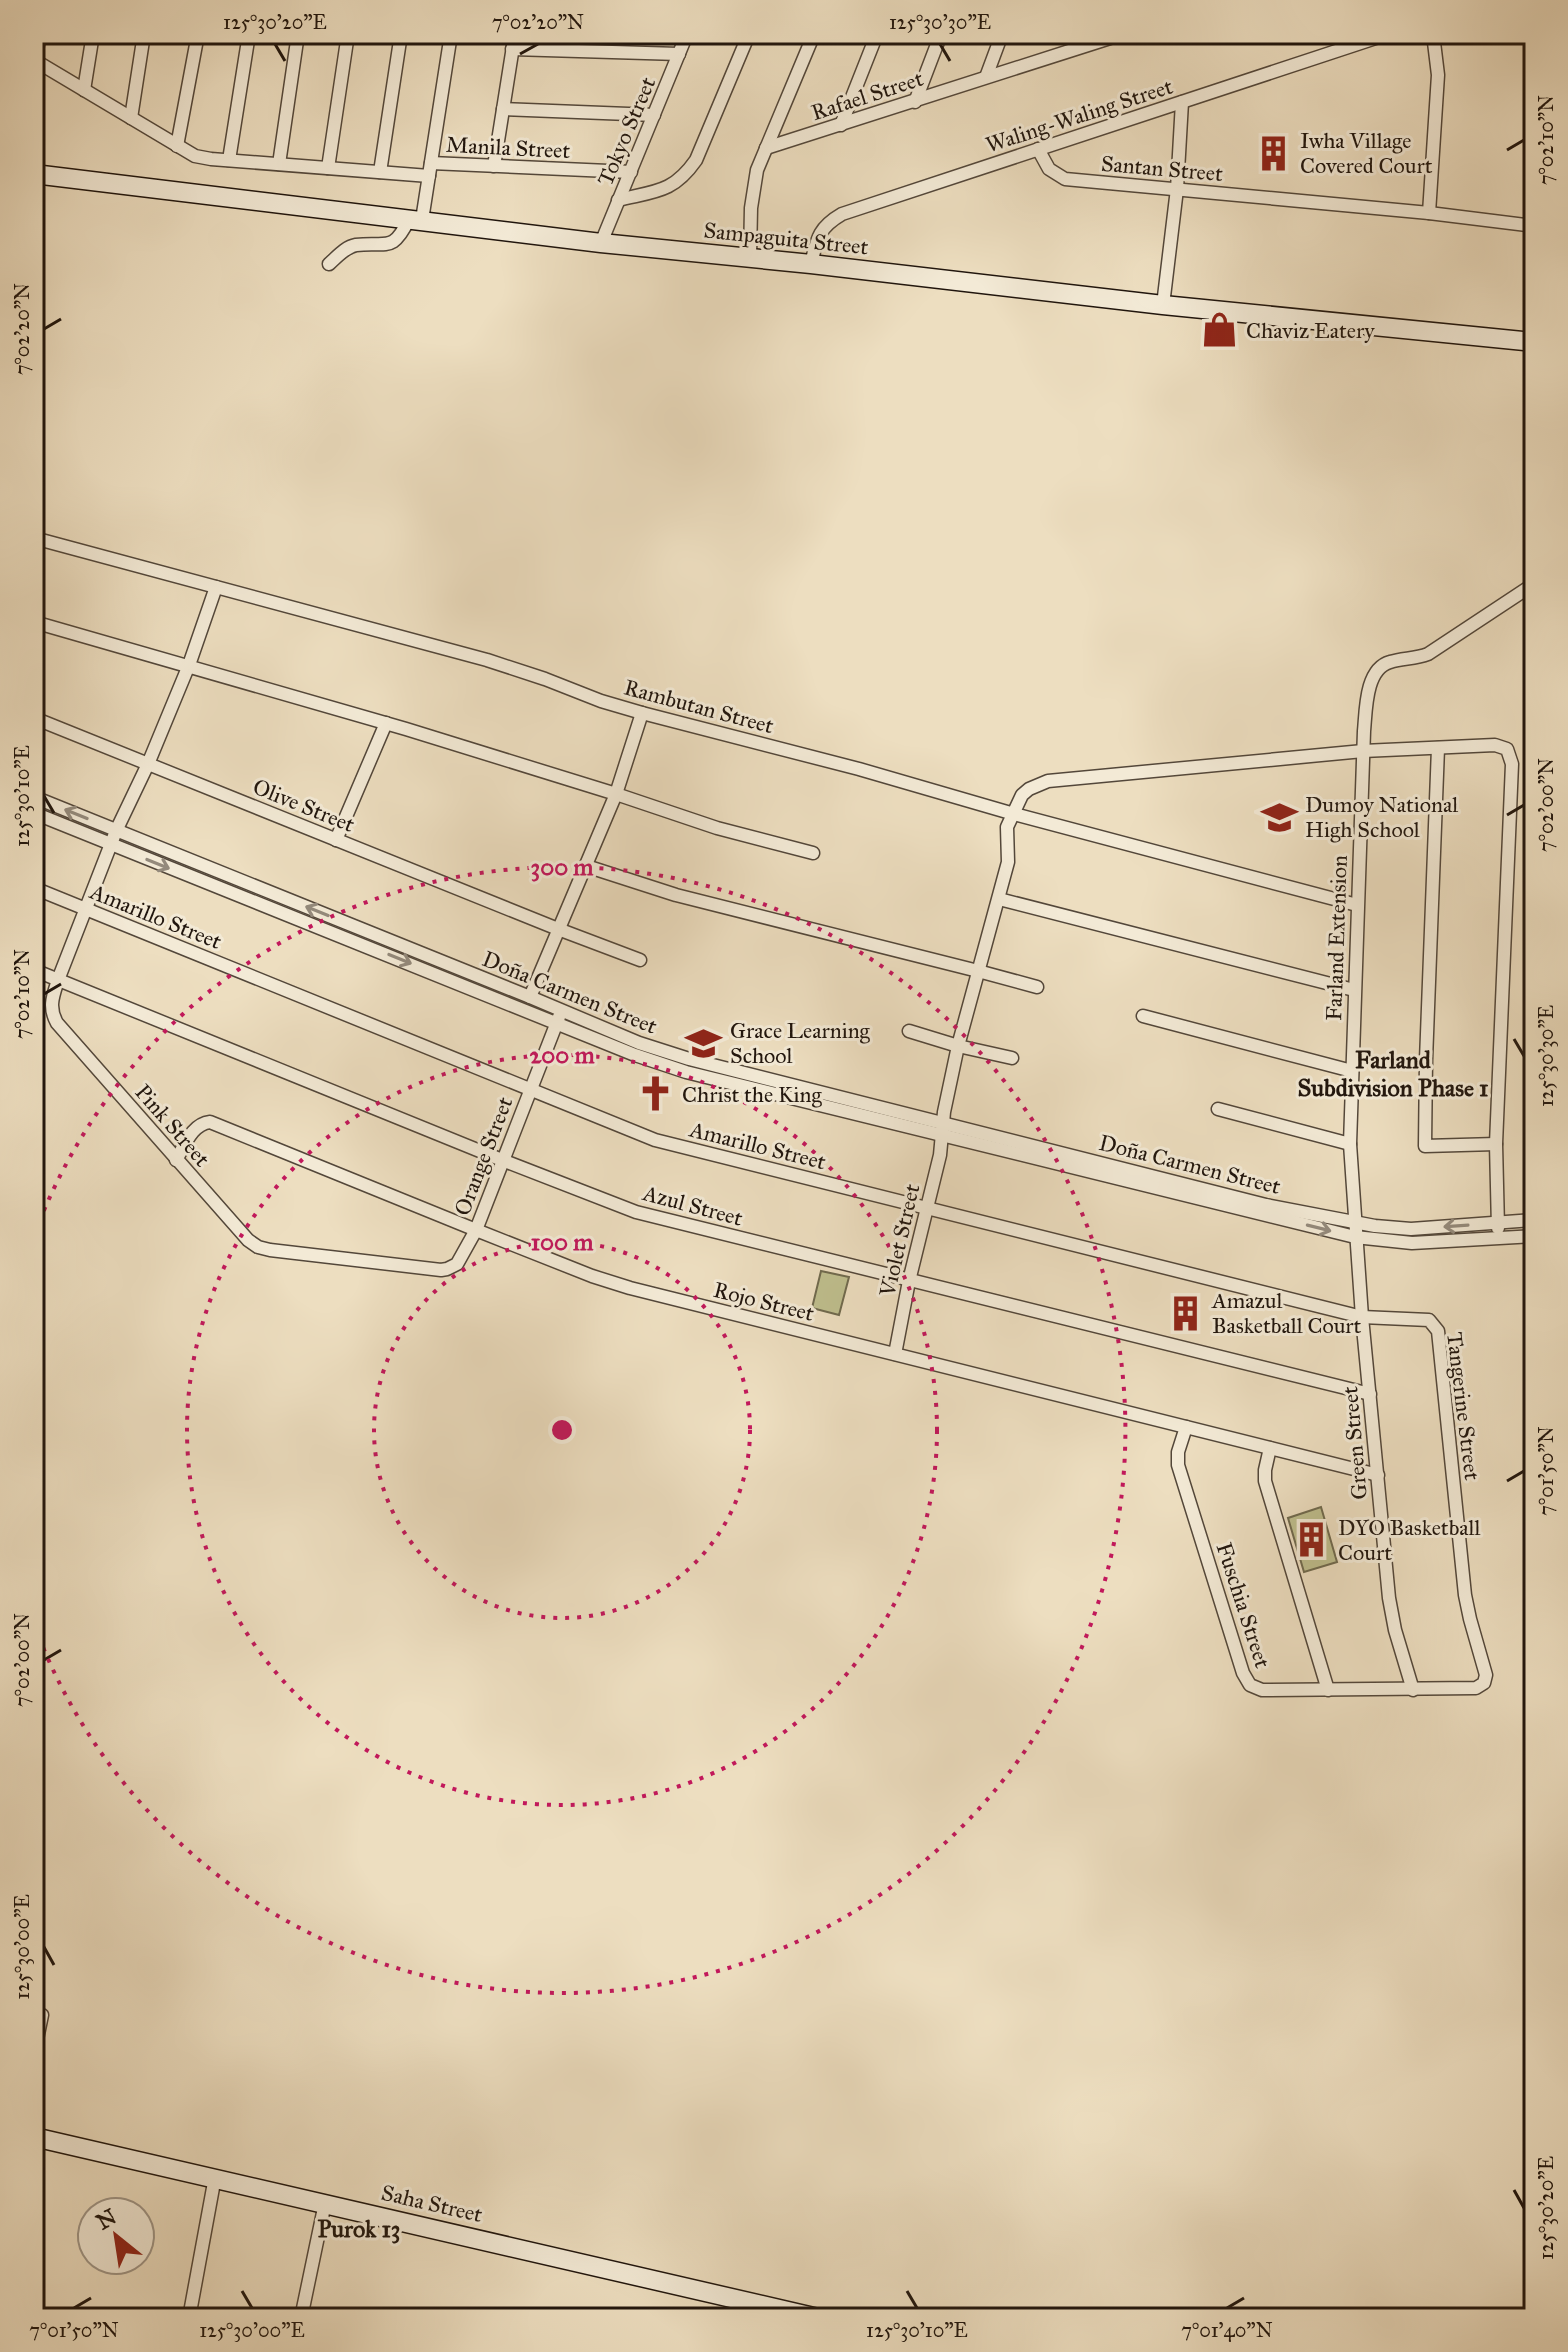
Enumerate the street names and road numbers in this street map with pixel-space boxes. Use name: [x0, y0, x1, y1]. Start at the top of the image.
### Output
street label: Rafael Street: [808, 65, 927, 126]
street label: Waling-Waling Street: [982, 72, 1176, 158]
street label: Tokyo Street: [591, 73, 662, 190]
street label: Manila Street: [445, 131, 571, 164]
street label: Santan Street: [1100, 150, 1224, 187]
street label: Sampaguita Street: [702, 216, 870, 261]
street label: Rambutan Street: [621, 674, 777, 739]
street label: Olive Street: [249, 773, 359, 838]
street label: Farland Extension: [1320, 855, 1353, 1021]
street label: Amarillo Street: [85, 877, 226, 955]
street label: Doña Carmen Street: [479, 945, 661, 1040]
street label: Pink Street: [130, 1079, 216, 1172]
street label: Orange Street: [448, 1093, 519, 1219]
street label: Amarillo Street: [686, 1115, 829, 1175]
street label: Doña Carmen Street: [1096, 1129, 1284, 1200]
street label: Azul Street: [639, 1179, 746, 1232]
street label: Violet Street: [873, 1181, 926, 1300]
street label: Rojo Street: [711, 1276, 817, 1327]
street label: Tangerine Street: [1441, 1330, 1486, 1482]
street label: Green Street: [1336, 1385, 1373, 1501]
street label: Fuschia Street: [1211, 1539, 1277, 1671]
street label: Saha Street: [379, 2179, 485, 2228]

